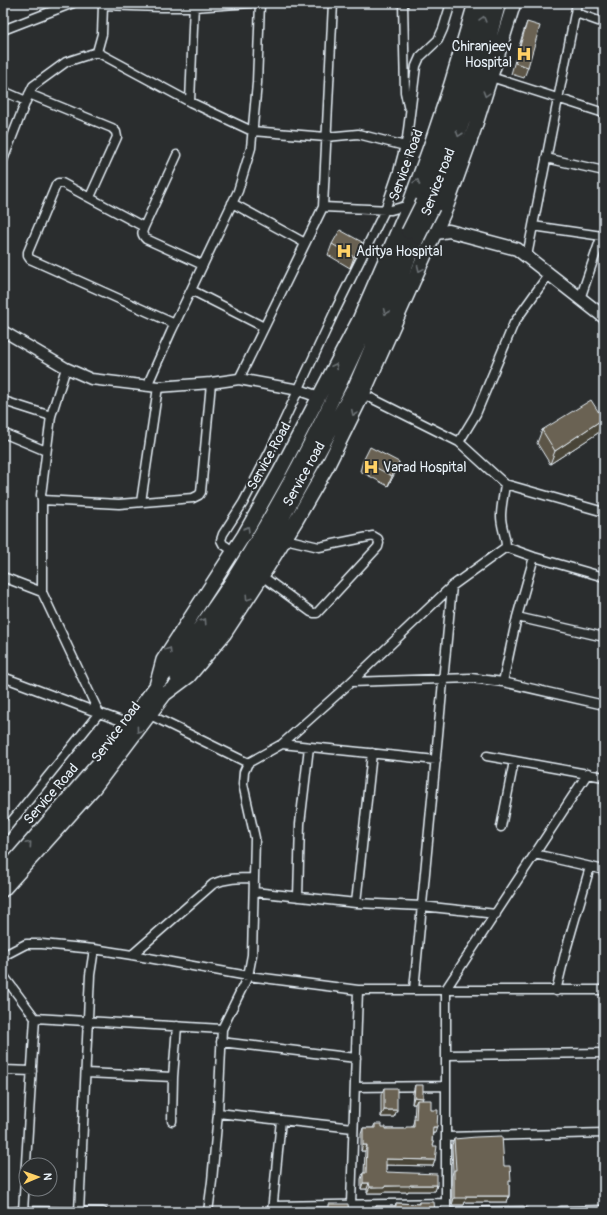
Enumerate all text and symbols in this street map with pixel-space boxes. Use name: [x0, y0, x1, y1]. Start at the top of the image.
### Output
one-way arrow: [478, 16, 487, 23]
place label: Chiranjeev Hospital: [452, 38, 512, 71]
hospital icon: Chiranjeev Hospital: [515, 45, 533, 63]
one-way arrow: [482, 90, 491, 97]
street label: Service Road: [385, 127, 427, 203]
one-way arrow: [455, 130, 463, 137]
street label: Service road: [417, 145, 459, 218]
one-way arrow: [413, 178, 421, 185]
hospital icon: Aditya Hospital: [335, 242, 353, 260]
place label: Aditya Hospital: [356, 243, 443, 260]
one-way arrow: [417, 265, 425, 273]
one-way arrow: [383, 308, 391, 315]
one-way arrow: [331, 362, 338, 370]
one-way arrow: [351, 409, 359, 416]
street label: Service Road: [243, 419, 295, 493]
street label: Service road: [279, 438, 329, 509]
hospital icon: Varad Hospital: [362, 458, 380, 476]
place label: Varad Hospital: [383, 459, 467, 476]
one-way arrow: [242, 526, 249, 533]
one-way arrow: [245, 594, 252, 601]
one-way arrow: [199, 618, 207, 625]
one-way arrow: [164, 647, 172, 654]
street label: Service road: [88, 698, 144, 766]
one-way arrow: [136, 726, 143, 733]
street label: Service Road: [20, 760, 82, 828]
one-way arrow: [24, 842, 31, 849]
north arrow: [18, 1157, 58, 1197]
text: N: [41, 1173, 54, 1181]

